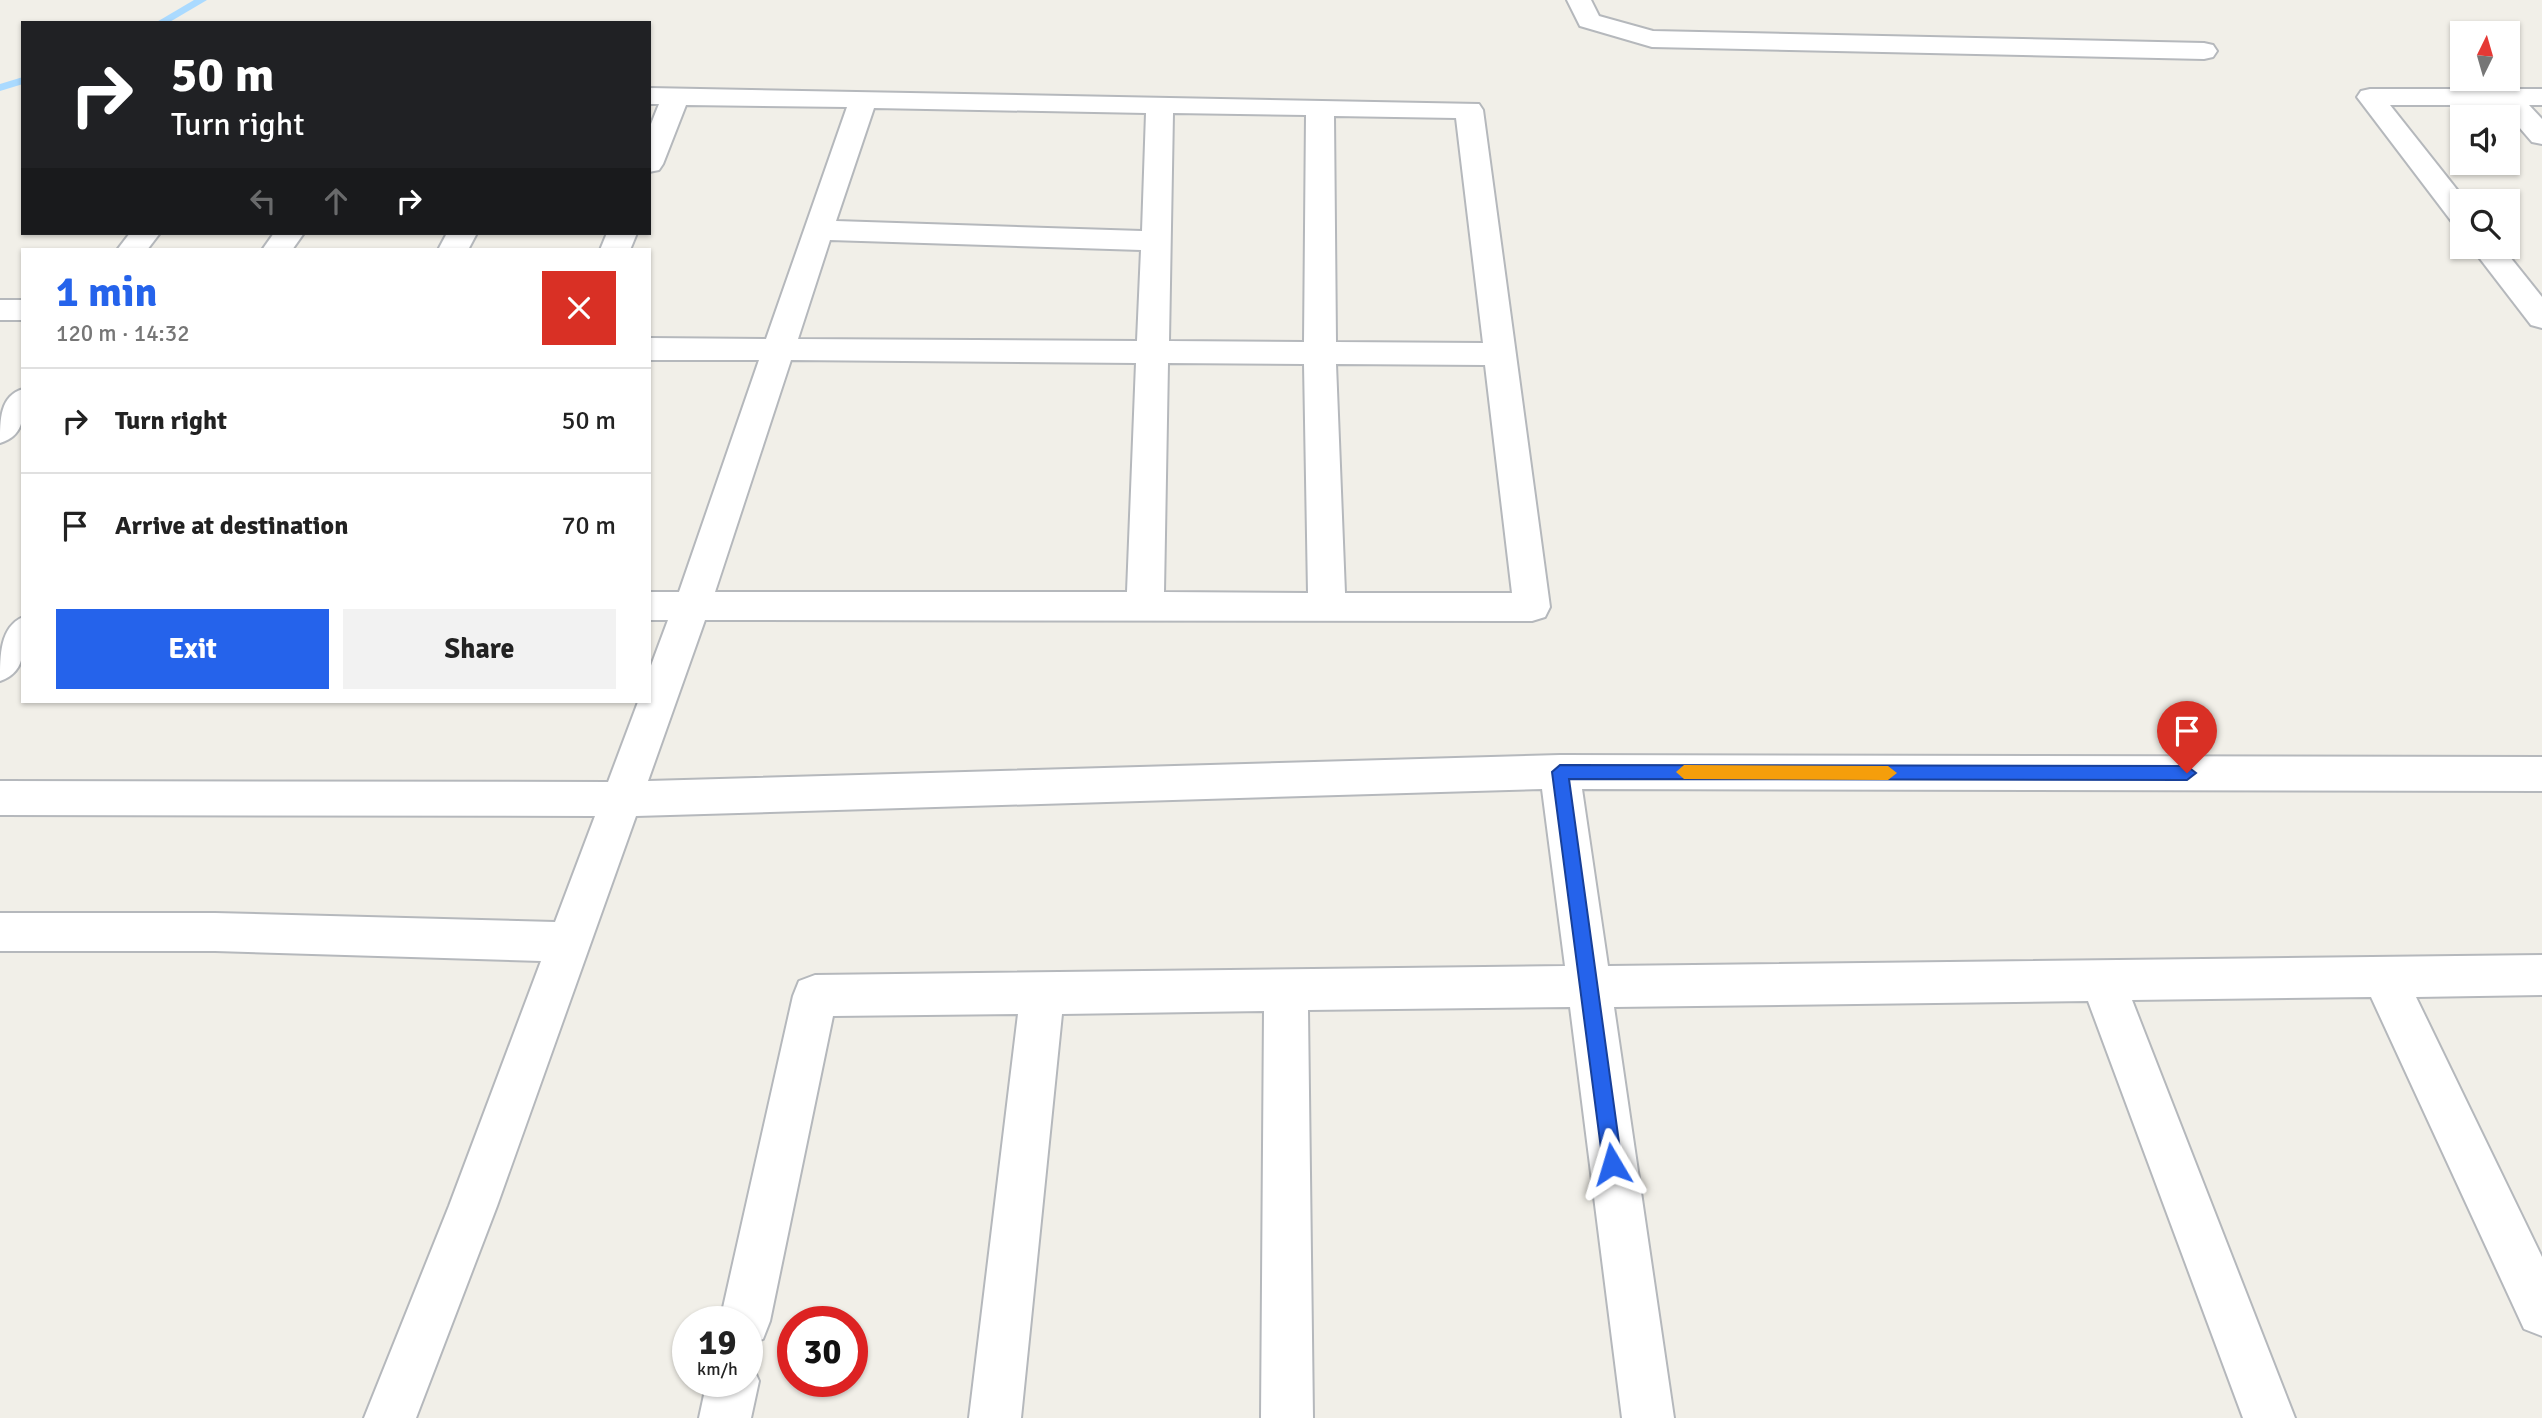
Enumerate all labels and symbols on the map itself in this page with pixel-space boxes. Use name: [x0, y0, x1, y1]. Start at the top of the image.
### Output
north arrow: [2450, 21, 2520, 91]
pin: [2157, 701, 2217, 773]
position arrow: [1575, 1127, 1649, 1201]
speed limit sign: 30: [777, 1306, 868, 1397]

